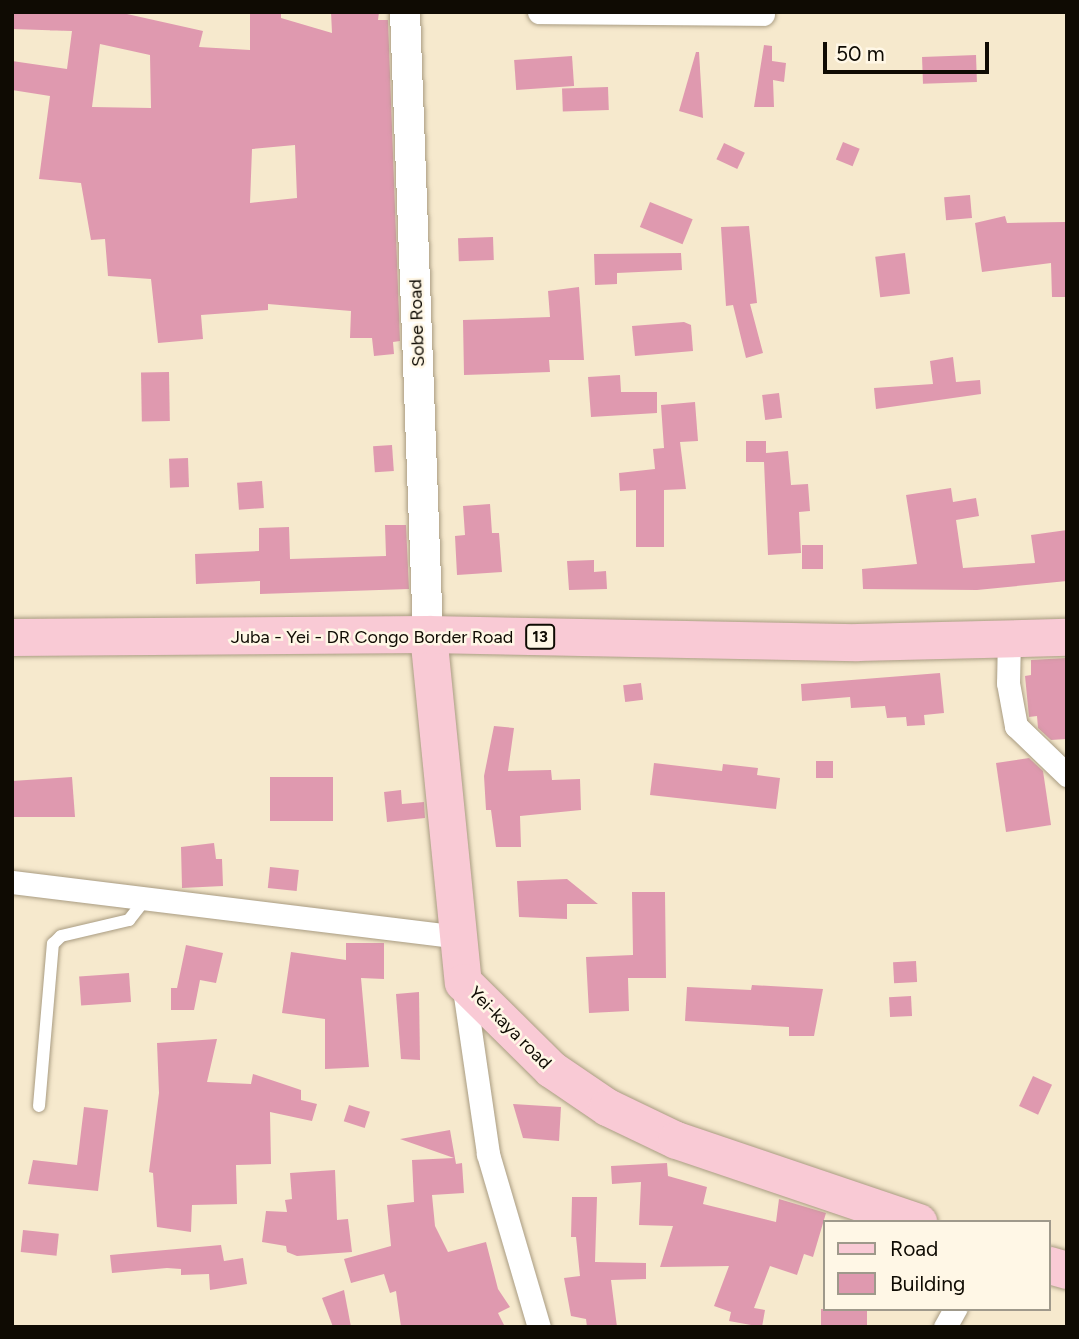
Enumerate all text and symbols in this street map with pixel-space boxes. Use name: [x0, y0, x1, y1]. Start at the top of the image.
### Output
scale bar: [827, 28, 993, 72]
text: 50 m: [836, 41, 885, 66]
street label: Sobe Road: [405, 279, 429, 367]
road number: 13: [524, 624, 556, 650]
street label: Juba - Yei - DR Congo Border Road: [231, 626, 513, 648]
street label: Yei-kaya road: [464, 982, 556, 1074]
legend: [824, 1220, 1051, 1311]
text: Road: [890, 1236, 938, 1261]
text: Building: [890, 1271, 965, 1296]

